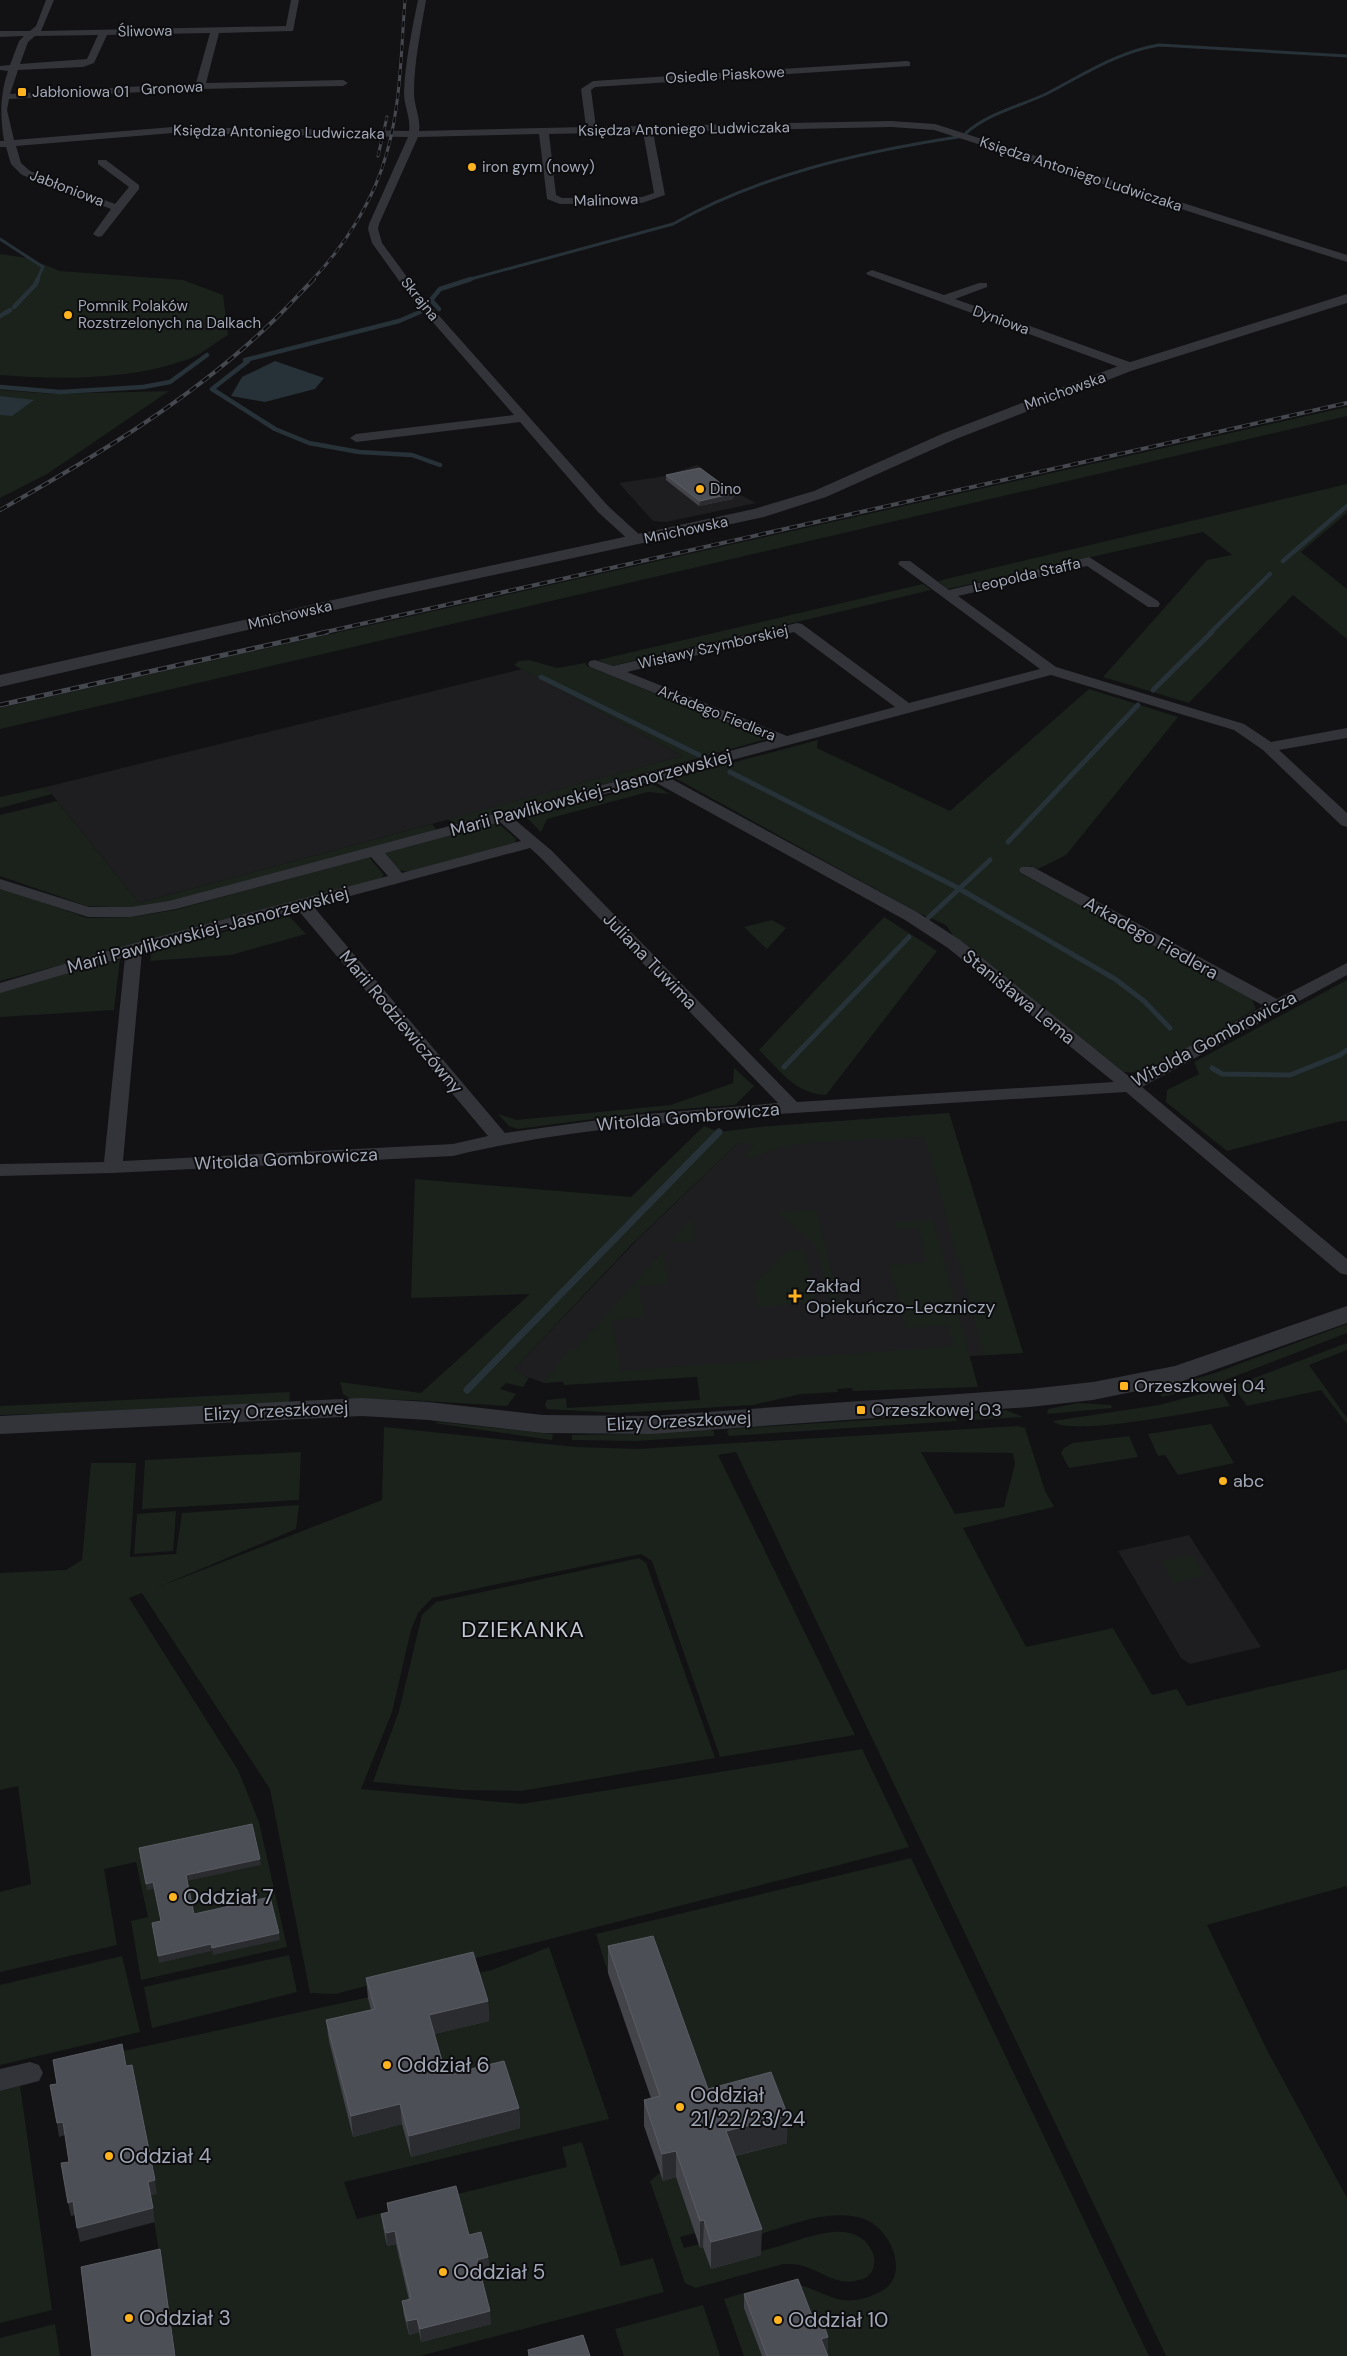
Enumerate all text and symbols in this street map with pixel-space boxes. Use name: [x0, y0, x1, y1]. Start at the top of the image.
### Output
street label: Śliwowa: [117, 21, 173, 41]
street label: Osiedle Piaskowe: [665, 62, 785, 88]
street label: Gronowa: [140, 76, 204, 100]
place label: Jabłoniowa 01: [32, 82, 129, 102]
marker: Jabłoniowa 01: [16, 86, 28, 98]
street label: Księdza Antoniego Ludwiczaka: [578, 117, 790, 141]
street label: Księdza Antoniego Ludwiczaka: [173, 120, 385, 144]
street label: Księdza Antoniego Ludwiczaka: [977, 132, 1185, 216]
place label: iron gym (nowy): [482, 157, 595, 177]
marker: iron gym (nowy): [466, 161, 478, 173]
street label: Jabłoniowa: [27, 165, 107, 211]
street label: Malinowa: [574, 189, 638, 211]
street label: Skrajna: [396, 273, 444, 325]
place label: Pomnik Polaków Rozstrzelonych na Dalkach: [78, 296, 261, 333]
street label: Dyniowa: [970, 301, 1032, 339]
marker: Pomnik Polaków Rozstrzelonych na Dalkach: [62, 309, 74, 321]
street label: Mnichowska: [1022, 367, 1108, 415]
place label: Dino: [710, 479, 742, 499]
marker: Dino: [694, 483, 706, 495]
street label: Mnichowska: [642, 511, 730, 549]
street label: Leopolda Staffa: [972, 553, 1082, 597]
street label: Mnichowska: [246, 596, 334, 634]
street label: Wisławy Szymborskiej: [636, 620, 790, 674]
street label: Arkadego Fiedlera: [655, 680, 779, 746]
street label: Marii Pawlikowskiej-Jasnorzewskiej: [448, 744, 734, 842]
street label: Marii Pawlikowskiej-Jasnorzewskiej: [65, 881, 351, 979]
street label: Arkadego Fiedlera: [1080, 891, 1222, 985]
street label: Juliana Tuwima: [598, 907, 702, 1015]
street label: Stanisława Lema: [958, 944, 1080, 1050]
street label: Marii Rodziewiczówny: [334, 945, 468, 1099]
street label: Witolda Gombrowicza: [1127, 985, 1301, 1093]
street label: Witolda Gombrowicza: [595, 1097, 781, 1137]
street label: Witolda Gombrowicza: [194, 1142, 378, 1176]
place label: Zakład Opiekuńczo-Leczniczy: [806, 1274, 996, 1319]
marker: Zakład Opiekuńczo-Leczniczy: [788, 1289, 802, 1303]
place label: Orzeszkowej 04: [1134, 1374, 1265, 1398]
marker: Orzeszkowej 04: [1118, 1380, 1130, 1392]
street label: Elizy Orzeszkowej: [203, 1395, 349, 1427]
place label: Orzeszkowej 03: [871, 1398, 1002, 1422]
marker: Orzeszkowej 03: [855, 1404, 867, 1416]
street label: Elizy Orzeszkowej: [606, 1405, 752, 1437]
place label: abc: [1233, 1469, 1264, 1493]
marker: abc: [1217, 1475, 1229, 1487]
district label: DZIEKANKA: [461, 1615, 585, 1644]
place label: Oddział 7: [183, 1883, 274, 1911]
marker: Oddział 7: [167, 1891, 179, 1903]
place label: Oddział 6: [397, 2051, 490, 2079]
marker: Oddział 6: [381, 2059, 393, 2071]
place label: Oddział 21/22/23/24: [690, 2081, 806, 2133]
marker: Oddział 21/22/23/24: [674, 2101, 686, 2113]
place label: Oddział 4: [119, 2142, 212, 2170]
marker: Oddział 4: [103, 2150, 115, 2162]
place label: Oddział 5: [453, 2258, 545, 2286]
marker: Oddział 5: [437, 2266, 449, 2278]
place label: Oddział 3: [139, 2304, 231, 2332]
place label: Oddział 10: [788, 2306, 888, 2334]
marker: Oddział 3: [123, 2312, 135, 2324]
marker: Oddział 10: [772, 2314, 784, 2326]

